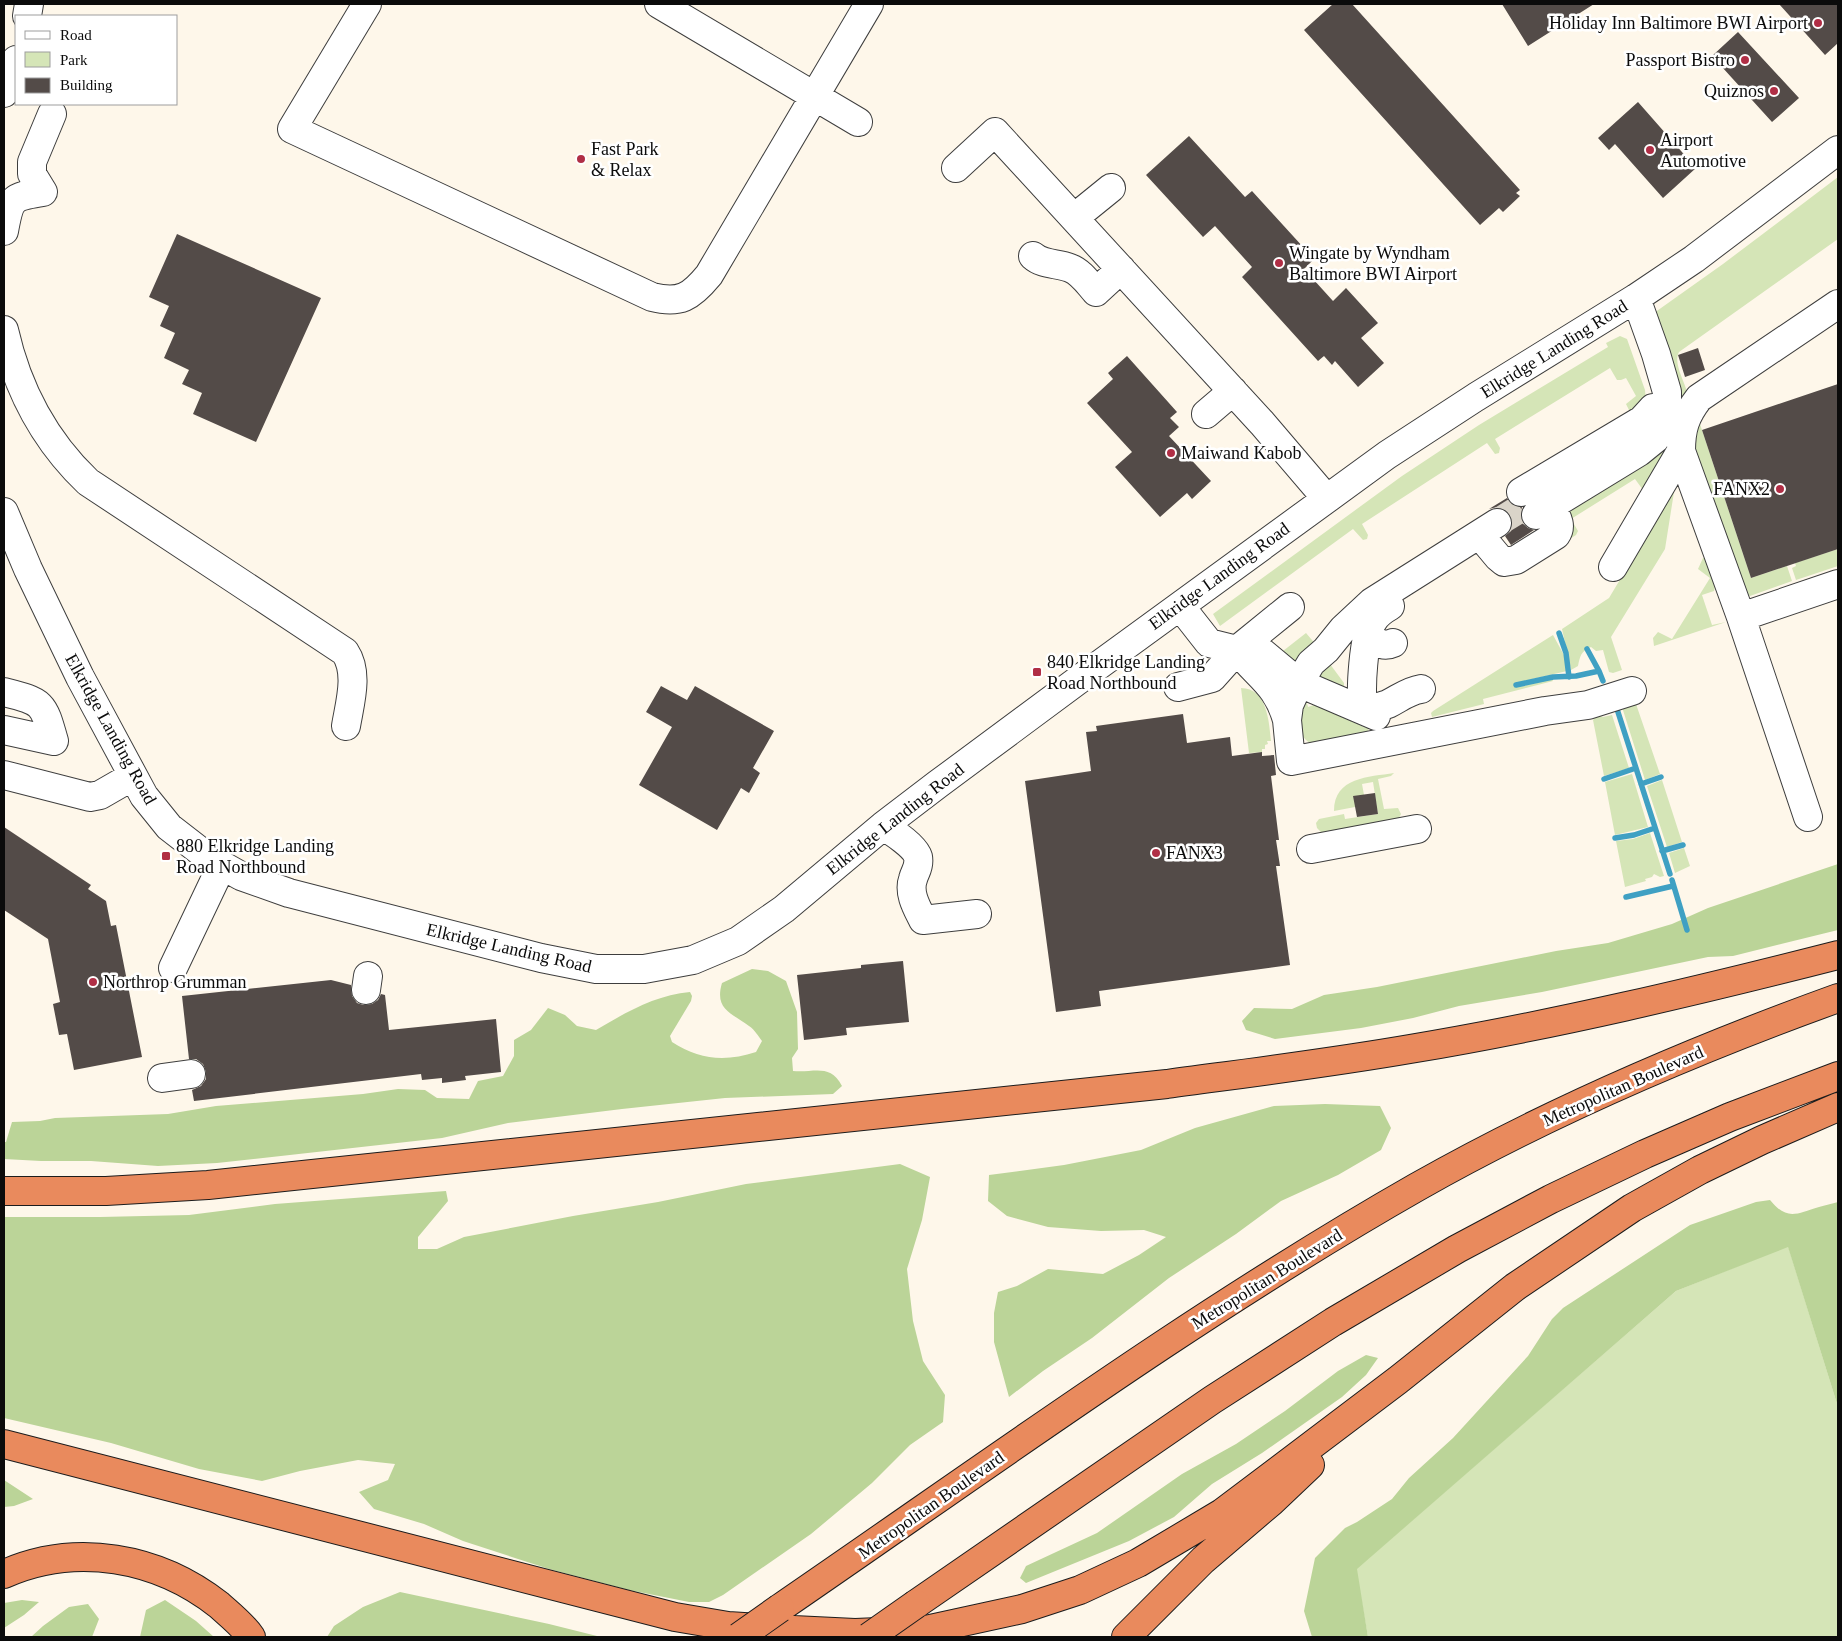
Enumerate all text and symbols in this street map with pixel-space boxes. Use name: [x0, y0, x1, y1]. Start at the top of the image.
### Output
place label: Holiday Inn Baltimore BWI Airport: [1549, 13, 1808, 33]
legend: [15, 15, 178, 105]
marker: Holiday Inn Baltimore BWI Airport: [1812, 17, 1824, 29]
text: Road: [60, 27, 92, 43]
place label: Passport Bistro: [1625, 50, 1735, 70]
text: Park: [60, 52, 88, 68]
marker: Passport Bistro: [1739, 54, 1751, 66]
text: Building: [60, 77, 113, 93]
place label: Quiznos: [1704, 81, 1764, 101]
marker: Quiznos: [1768, 85, 1780, 97]
place label: Airport Automotive: [1660, 130, 1746, 171]
place label: Fast Park & Relax: [591, 139, 659, 180]
marker: Airport Automotive: [1644, 144, 1656, 156]
marker: Fast Park & Relax: [575, 153, 587, 165]
place label: Wingate by Wyndham Baltimore BWI Airport: [1289, 243, 1457, 284]
marker: Wingate by Wyndham Baltimore BWI Airport: [1273, 257, 1285, 269]
street label: Elkridge Landing Road: [1477, 296, 1631, 402]
place label: Maiwand Kabob: [1181, 443, 1301, 463]
marker: Maiwand Kabob: [1165, 447, 1177, 459]
place label: FANX2: [1713, 479, 1770, 499]
marker: FANX2: [1774, 483, 1786, 495]
street label: Elkridge Landing Road: [1145, 518, 1293, 634]
street label: Elkridge Landing Road: [61, 650, 161, 808]
place label: 840 Elkridge Landing Road Northbound: [1047, 652, 1205, 693]
marker: 840 Elkridge Landing Road Northbound: [1031, 666, 1043, 678]
street label: Elkridge Landing Road: [822, 759, 968, 879]
place label: 880 Elkridge Landing Road Northbound: [176, 836, 334, 877]
place label: FANX3: [1166, 843, 1223, 863]
marker: FANX3: [1150, 847, 1162, 859]
marker: 880 Elkridge Landing Road Northbound: [160, 850, 172, 862]
street label: Elkridge Landing Road: [424, 919, 594, 977]
place label: Northrop Grumman: [103, 972, 246, 992]
marker: Northrop Grumman: [87, 976, 99, 988]
street label: Metropolitan Boulevard: [1540, 1042, 1706, 1130]
street label: Metropolitan Boulevard: [1188, 1225, 1346, 1333]
street label: Metropolitan Boulevard: [854, 1447, 1008, 1563]

